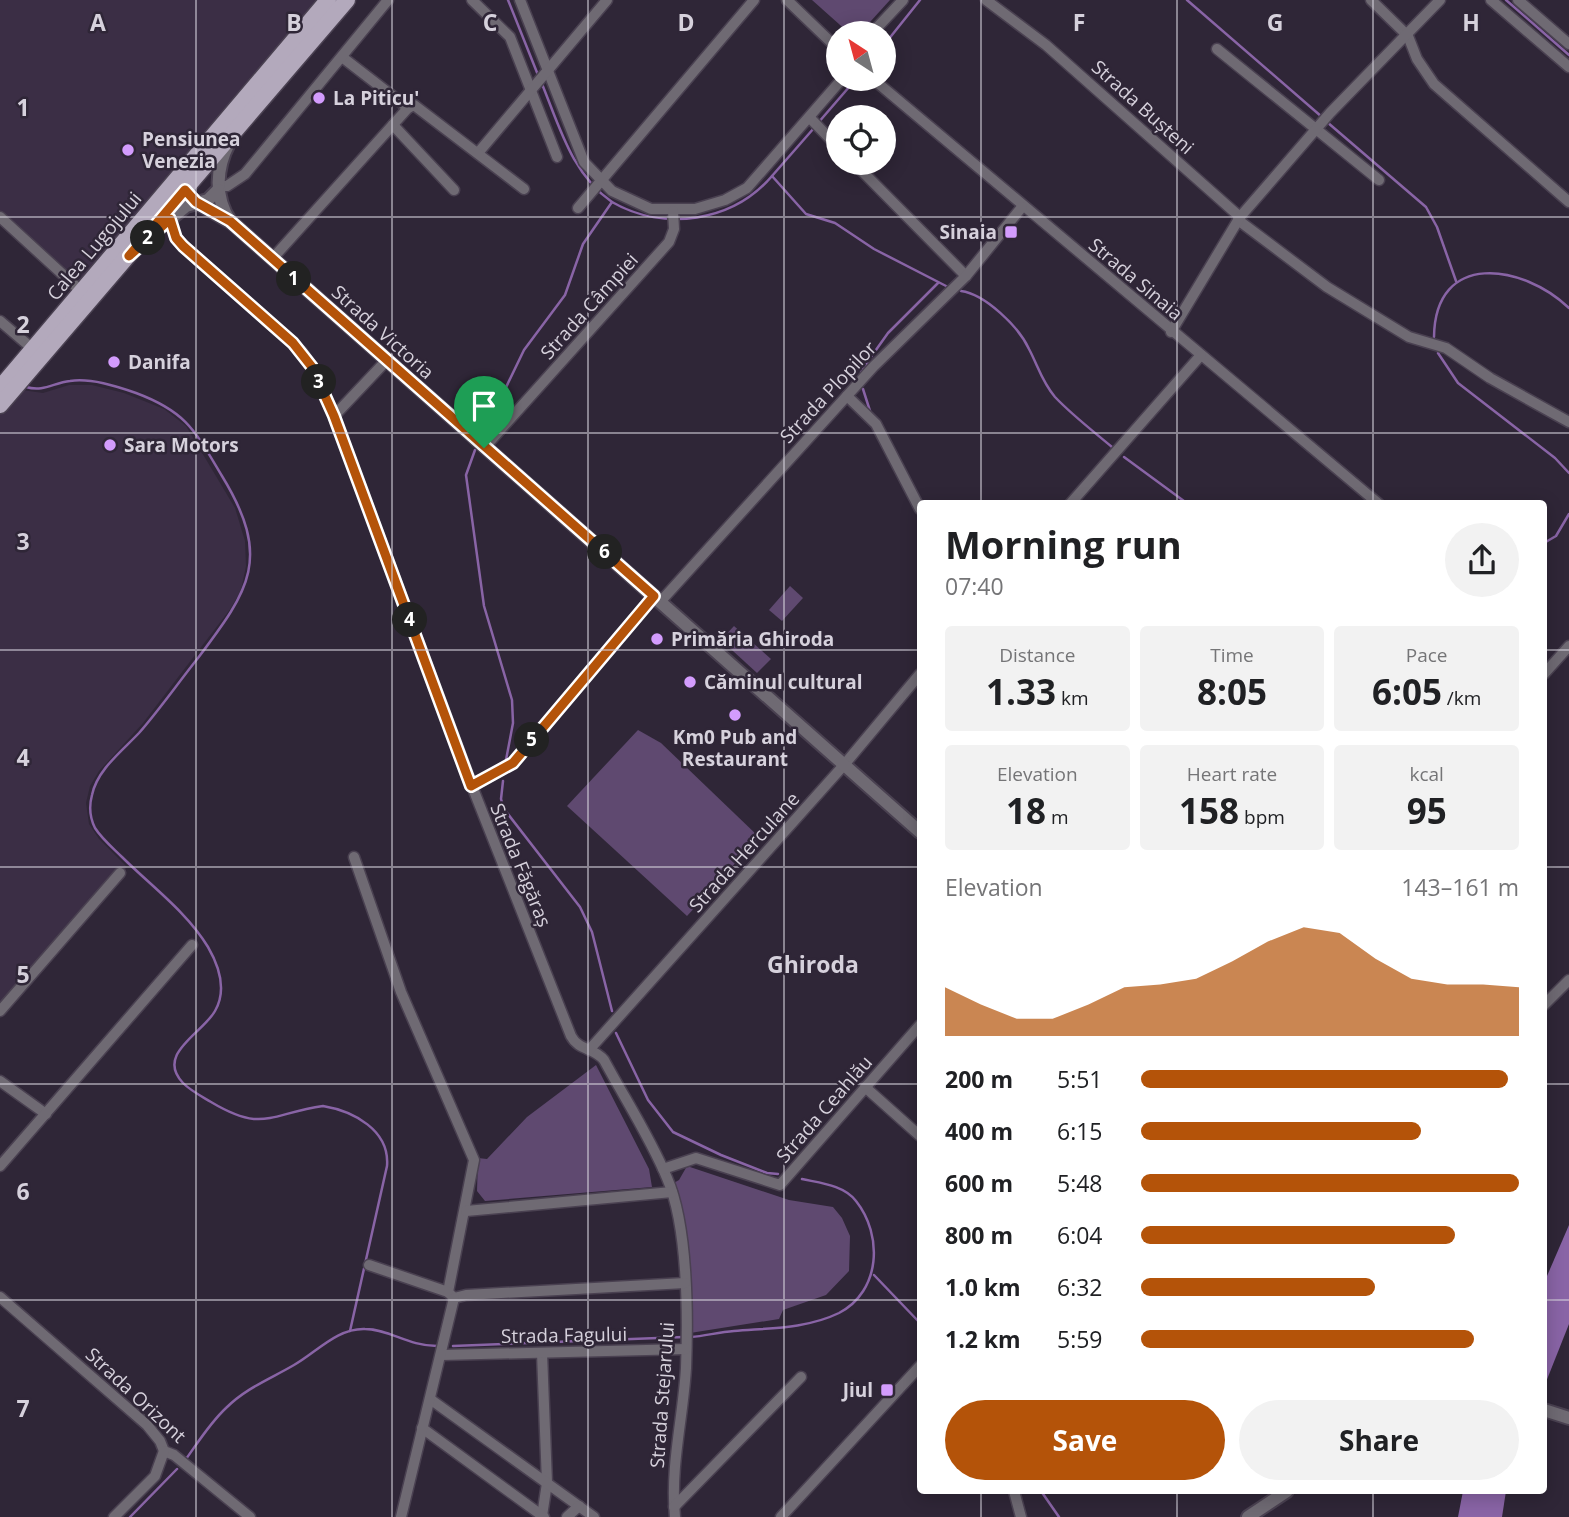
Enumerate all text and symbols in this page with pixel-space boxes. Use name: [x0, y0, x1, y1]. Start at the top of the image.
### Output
text: A: [90, 6, 106, 38]
text: B: [286, 6, 302, 38]
text: C: [483, 6, 497, 38]
text: D: [677, 6, 695, 38]
text: F: [1073, 6, 1085, 38]
text: G: [1267, 6, 1283, 38]
text: H: [1462, 6, 1480, 38]
north arrow: [826, 21, 896, 91]
map controls: [826, 21, 896, 175]
street label: Strada Bușteni: [1086, 54, 1200, 160]
place label: La Piticu': [333, 85, 419, 111]
marker: La Piticu': [311, 90, 327, 106]
text: 1: [16, 91, 30, 123]
button: locate: [826, 105, 896, 175]
place label: Pensiunea Venezia: [142, 126, 241, 174]
marker: Pensiunea Venezia: [120, 142, 136, 158]
street label: Calea Lugojului: [41, 186, 147, 306]
place label: Sinaia: [939, 219, 997, 245]
pin: 2: [130, 220, 166, 256]
text: 2: [142, 224, 153, 250]
marker: Sinaia: [1003, 224, 1019, 240]
street label: Strada Sinaia: [1083, 232, 1189, 326]
street label: Strada Câmpiei: [534, 247, 644, 365]
pin: 1: [276, 262, 312, 296]
text: 1: [288, 265, 299, 291]
street label: Strada Victoria: [326, 279, 440, 385]
text: 2: [16, 308, 30, 340]
street label: Strada Plopilor: [774, 335, 882, 449]
place label: Danifa: [128, 349, 191, 375]
marker: Danifa: [106, 354, 122, 370]
pin: 3: [302, 364, 336, 400]
text: 3: [313, 368, 324, 394]
pin: [454, 376, 514, 448]
icon: arrive: [465, 387, 503, 425]
place label: Sara Motors: [124, 432, 239, 458]
marker: Sara Motors: [102, 437, 118, 453]
text: Morning run: [945, 518, 1182, 570]
button: share: [1445, 523, 1519, 597]
text: 3: [16, 525, 30, 557]
pin: 6: [588, 534, 622, 570]
text: 6: [599, 538, 610, 564]
text: 07:40: [945, 570, 1004, 602]
pin: 4: [392, 602, 428, 638]
text: 4: [404, 606, 415, 632]
place label: Primăria Ghiroda: [671, 626, 834, 652]
marker: Primăria Ghiroda: [649, 631, 665, 647]
text: Distance: [999, 642, 1076, 668]
text: Time: [1210, 642, 1254, 668]
text: Pace: [1406, 642, 1448, 668]
text: 1.33: [986, 668, 1056, 715]
text: 8:05: [1197, 668, 1267, 715]
text: 6:05: [1372, 668, 1442, 715]
place label: Căminul cultural: [704, 669, 862, 695]
marker: Căminul cultural: [682, 674, 698, 690]
text: km: [1056, 685, 1089, 711]
text: /km: [1442, 685, 1481, 711]
marker: Km0 Pub and Restaurant: [727, 707, 743, 723]
pin: 5: [514, 722, 550, 758]
place label: Km0 Pub and Restaurant: [673, 724, 797, 772]
text: 5: [526, 726, 537, 752]
text: 4: [16, 741, 30, 773]
text: Elevation: [997, 761, 1078, 787]
text: Heart rate: [1187, 761, 1277, 787]
text: kcal: [1409, 761, 1444, 787]
street label: Strada Herculane: [683, 786, 805, 918]
text: 18: [1006, 787, 1046, 834]
text: 158: [1179, 787, 1239, 834]
text: 95: [1407, 787, 1447, 834]
street label: Strada Făgăraș: [484, 799, 558, 931]
text: m: [1046, 804, 1069, 830]
text: bpm: [1239, 804, 1285, 830]
text: Elevation: [945, 871, 1043, 903]
text: 143–161 m: [1401, 871, 1519, 903]
district label: Ghiroda: [767, 948, 859, 980]
text: 5: [16, 958, 30, 990]
street label: Strada Ceahlău: [770, 1050, 878, 1168]
text: 200 m: [945, 1063, 1013, 1095]
text: 5:51: [1057, 1063, 1103, 1095]
text: 400 m: [945, 1115, 1013, 1147]
text: 6:15: [1057, 1115, 1103, 1147]
text: 600 m: [945, 1167, 1013, 1199]
text: 5:48: [1057, 1167, 1103, 1199]
text: 6: [16, 1175, 30, 1207]
text: 800 m: [945, 1219, 1013, 1251]
text: 6:04: [1057, 1219, 1103, 1251]
text: 1.0 km: [945, 1271, 1021, 1303]
text: 6:32: [1057, 1271, 1103, 1303]
street label: Strada Fagului: [501, 1321, 627, 1349]
street label: Strada Stejarului: [644, 1321, 680, 1469]
text: 1.2 km: [945, 1323, 1021, 1355]
text: 5:59: [1057, 1323, 1103, 1355]
street label: Strada Orizont: [80, 1342, 192, 1449]
place label: Jiul: [841, 1377, 873, 1403]
marker: Jiul: [879, 1382, 895, 1398]
text: 7: [16, 1392, 30, 1424]
button: Save: [945, 1400, 1225, 1480]
button: Share: [1239, 1400, 1519, 1480]

